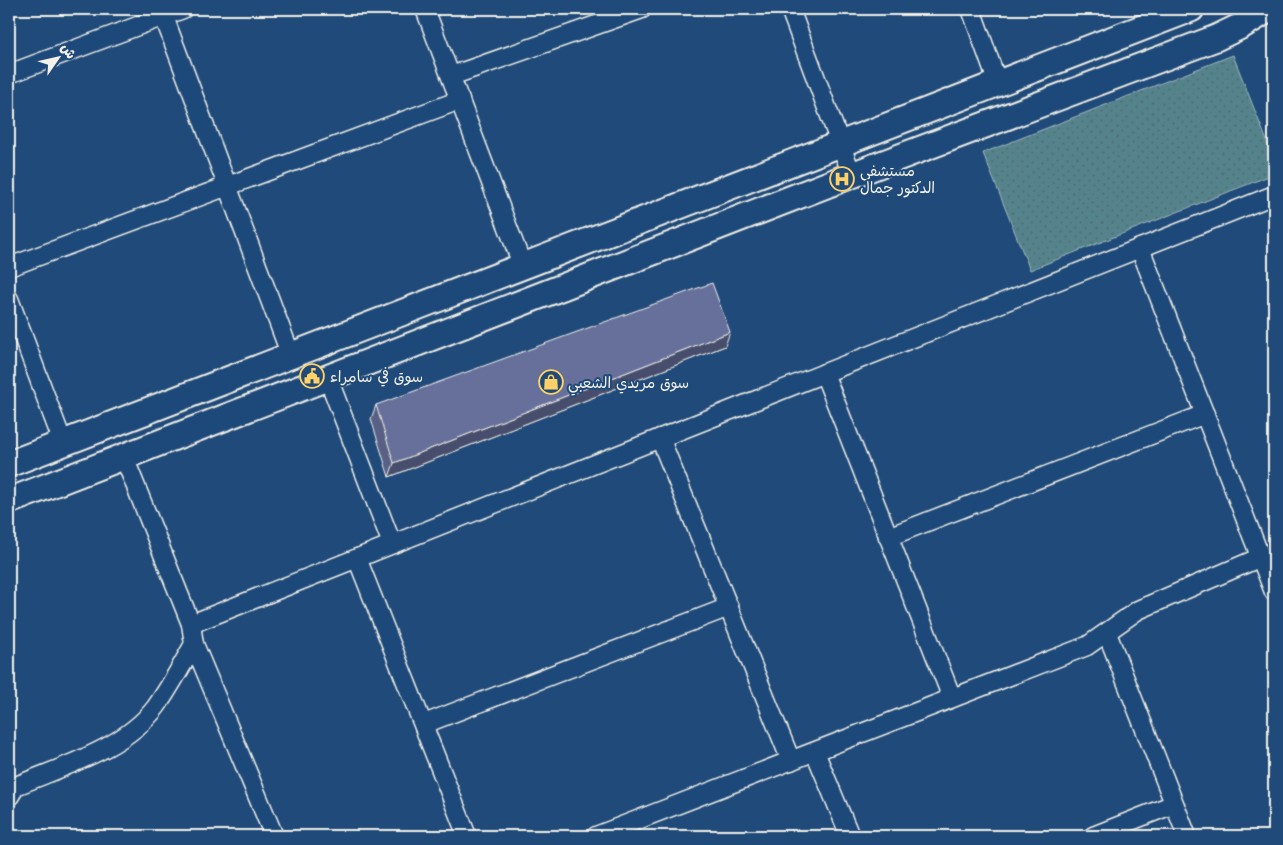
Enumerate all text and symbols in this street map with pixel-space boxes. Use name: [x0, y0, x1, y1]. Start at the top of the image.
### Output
north arrow: [32, 32, 82, 82]
text: ش: [57, 39, 81, 62]
place label: مستشفى الدكتور جمال: [860, 160, 935, 198]
hospital icon: مستشفى الدكتور جمال: [829, 166, 855, 192]
public building icon: سوق في سامراء: [299, 363, 325, 389]
place label: سوق في سامراء: [330, 366, 423, 387]
shop icon: سوق مريدي الشعبي: [538, 369, 564, 395]
place label: سوق مريدي الشعبي: [568, 372, 689, 396]

